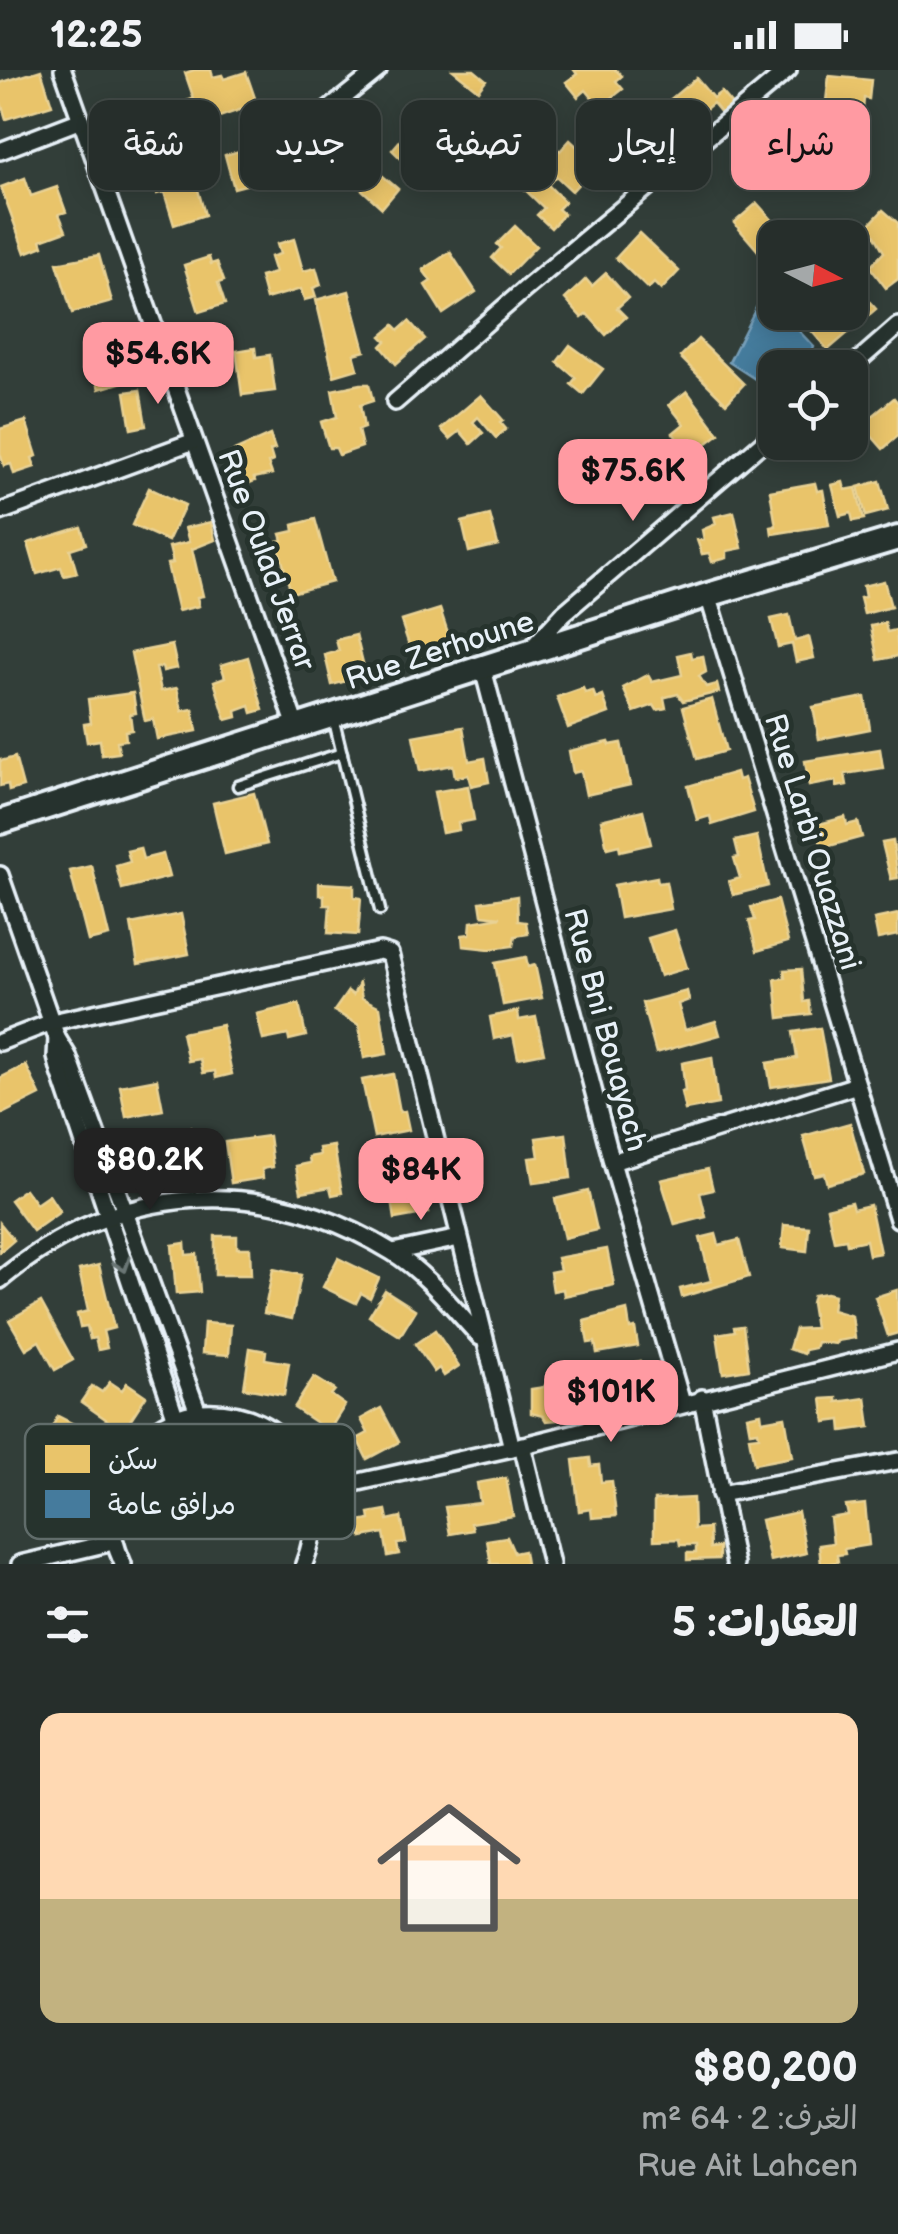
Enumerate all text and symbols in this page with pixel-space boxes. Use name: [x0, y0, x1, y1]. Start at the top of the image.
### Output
text: 12:25: [50, 13, 143, 58]
chip: شقة: [89, 100, 220, 190]
chip: جديد: [240, 100, 381, 190]
chip: تصفية: [401, 100, 556, 190]
chip: إيجار: [576, 100, 711, 190]
chip: شراء: [731, 100, 870, 190]
north arrow: [758, 220, 868, 330]
map controls: [758, 220, 868, 460]
pin: $54.6K: [77, 322, 239, 407]
text: $54.6K: [105, 335, 211, 374]
button: locate: [758, 350, 868, 460]
pin: $75.6K: [552, 439, 714, 524]
street label: Rue Oulad Jerrar: [209, 445, 323, 676]
text: $75.6K: [580, 452, 686, 491]
street label: Rue Zerhoune: [341, 604, 539, 698]
street label: Rue Larbi Ouazzani: [756, 710, 868, 974]
street label: Rue Bni Bouayach: [555, 905, 655, 1155]
pin: $80.2K: [69, 1128, 231, 1213]
pin: $84K: [362, 1138, 480, 1223]
text: $80.2K: [96, 1141, 204, 1180]
text: $84K: [381, 1151, 461, 1190]
one-way arrow: [111, 1255, 132, 1272]
pin: $101K: [541, 1360, 681, 1445]
text: $101K: [566, 1373, 656, 1412]
legend: [25, 1424, 355, 1539]
text: سكن: [108, 1444, 158, 1477]
text: مرافق عامة: [108, 1489, 236, 1522]
icon: filters: [40, 1597, 95, 1652]
text: العقارات: 5: [672, 1598, 858, 1649]
icon: home: [359, 1778, 539, 1958]
text: $80,200: [693, 2043, 858, 2094]
text: الغرف: 2 · 64 m²: [641, 2100, 858, 2139]
text: Rue Ait Lahcen: [637, 2147, 858, 2186]

